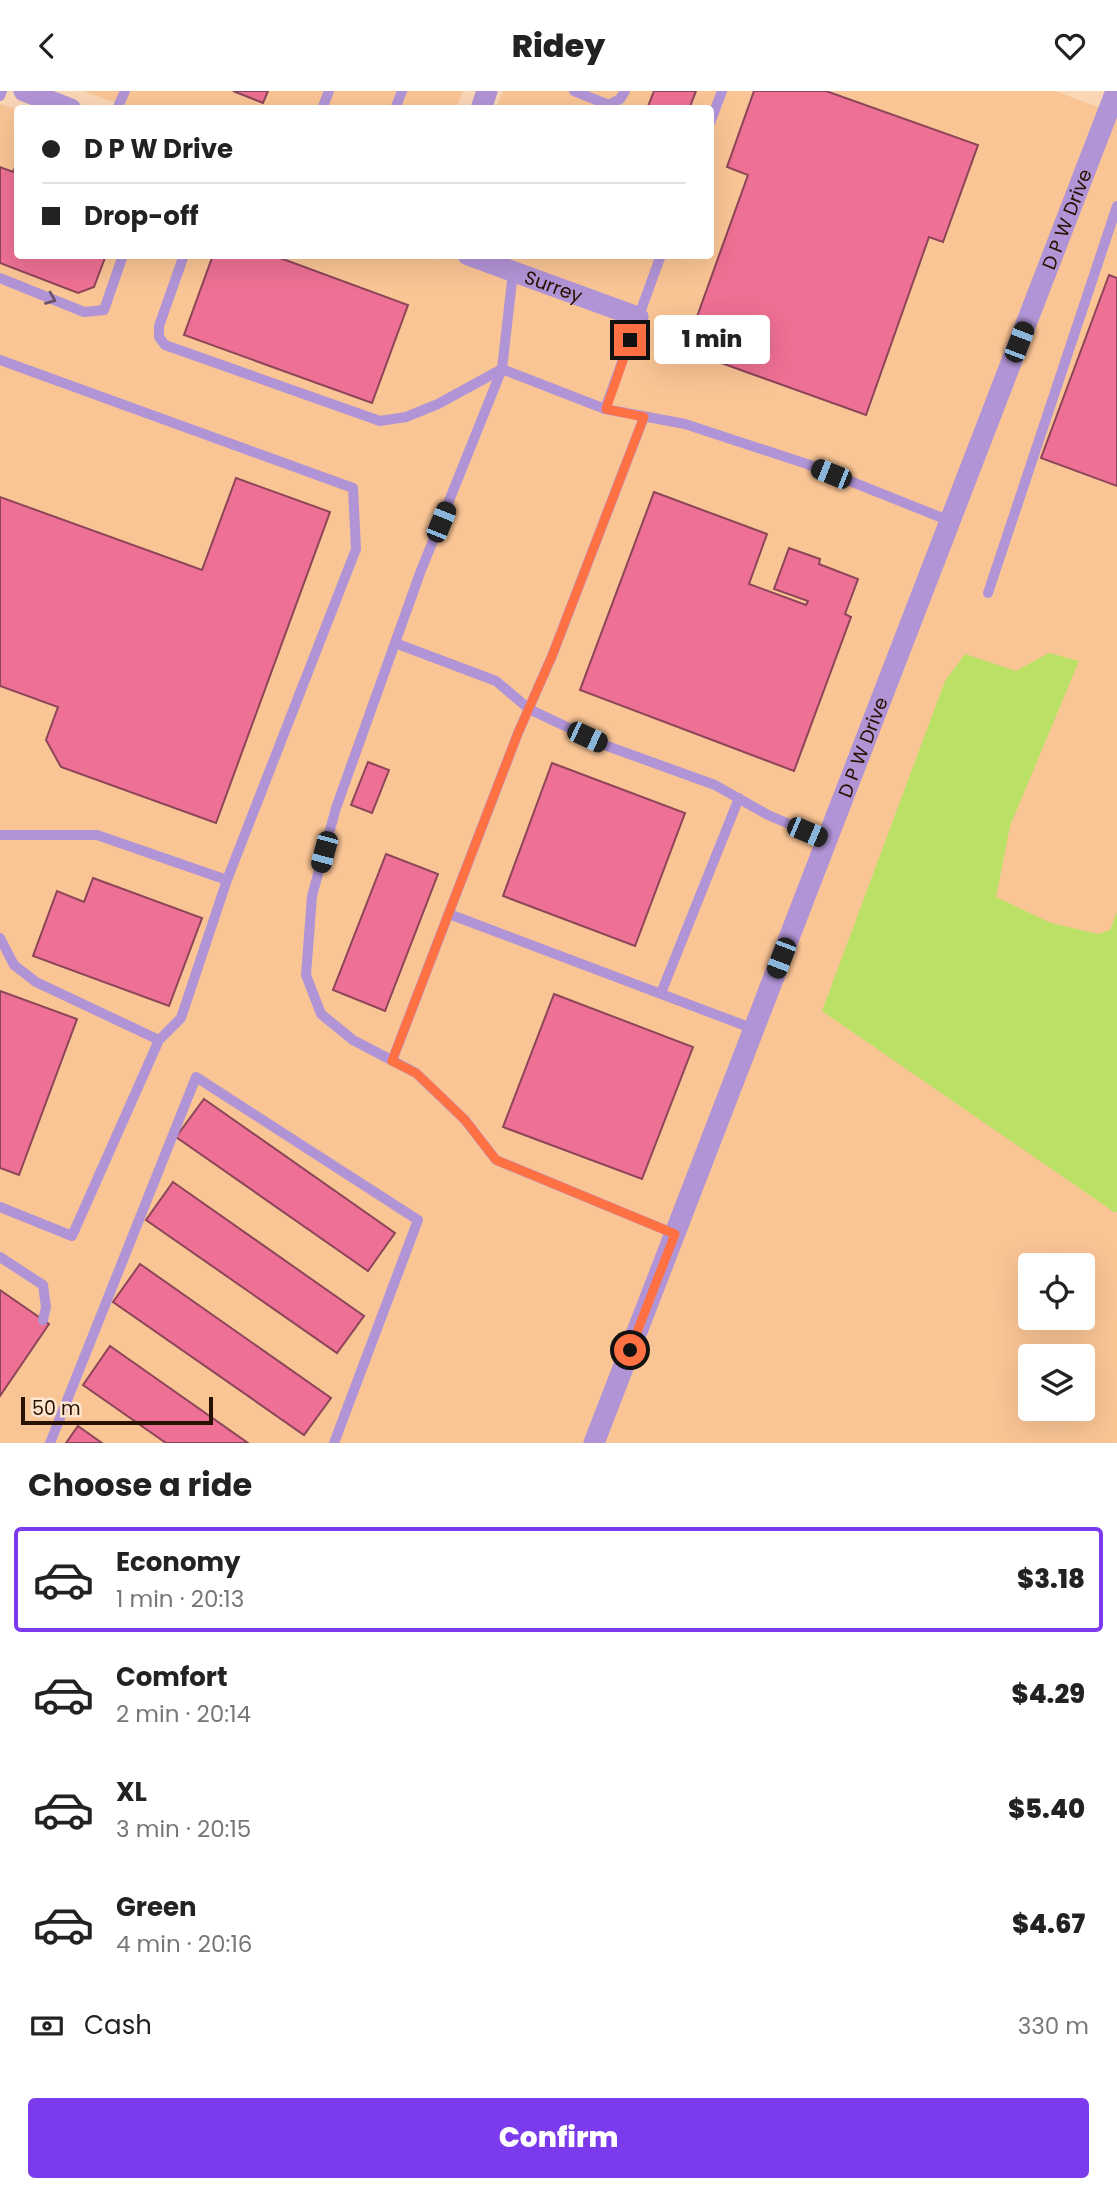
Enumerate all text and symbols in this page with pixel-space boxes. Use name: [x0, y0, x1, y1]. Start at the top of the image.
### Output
text: Ridey: [512, 23, 605, 68]
icon: back: [28, 27, 66, 65]
icon: heart: [1051, 27, 1089, 65]
text: D P W Drive: [84, 131, 233, 167]
street label: D P W Drive: [1035, 165, 1099, 273]
text: Drop-off: [84, 198, 199, 234]
street label: Surrey: [521, 264, 586, 310]
one-way arrow: [45, 290, 57, 304]
callout: 1 min: [654, 315, 770, 365]
car: [1002, 319, 1037, 365]
text: 1 min: [682, 323, 742, 355]
route end: [614, 324, 646, 356]
car: [808, 456, 855, 492]
car: [424, 499, 459, 545]
street label: D P W Drive: [831, 693, 895, 802]
car: [564, 719, 611, 755]
car: [784, 814, 831, 850]
car: [309, 829, 340, 875]
car: [764, 935, 799, 981]
map controls: [1018, 1253, 1095, 1421]
button: locate: [1018, 1253, 1095, 1330]
route start: [614, 1334, 646, 1366]
button: layers: [1018, 1344, 1095, 1421]
scale bar: [21, 1394, 214, 1426]
text: 50 m: [32, 1395, 81, 1422]
text: Choose a ride: [28, 1462, 252, 1507]
text: Economy: [116, 1544, 240, 1580]
icon: car: [32, 1548, 95, 1611]
text: $3.18: [1017, 1561, 1085, 1597]
text: 1 min · 20:13: [116, 1583, 244, 1615]
text: Comfort: [116, 1659, 228, 1695]
icon: car: [32, 1663, 95, 1726]
text: $4.29: [1011, 1676, 1085, 1712]
text: 2 min · 20:14: [116, 1698, 251, 1730]
text: XL: [116, 1774, 147, 1810]
icon: car: [32, 1778, 95, 1841]
text: $5.40: [1008, 1791, 1085, 1827]
text: 3 min · 20:15: [116, 1813, 251, 1845]
text: Green: [116, 1889, 197, 1925]
icon: car: [32, 1893, 95, 1956]
text: $4.67: [1012, 1906, 1085, 1942]
text: 4 min · 20:16: [116, 1928, 252, 1960]
icon: cash: [28, 2007, 66, 2045]
text: Cash: [84, 2007, 152, 2043]
text: 330 m: [1018, 2010, 1089, 2042]
button: Confirm: [28, 2098, 1089, 2178]

